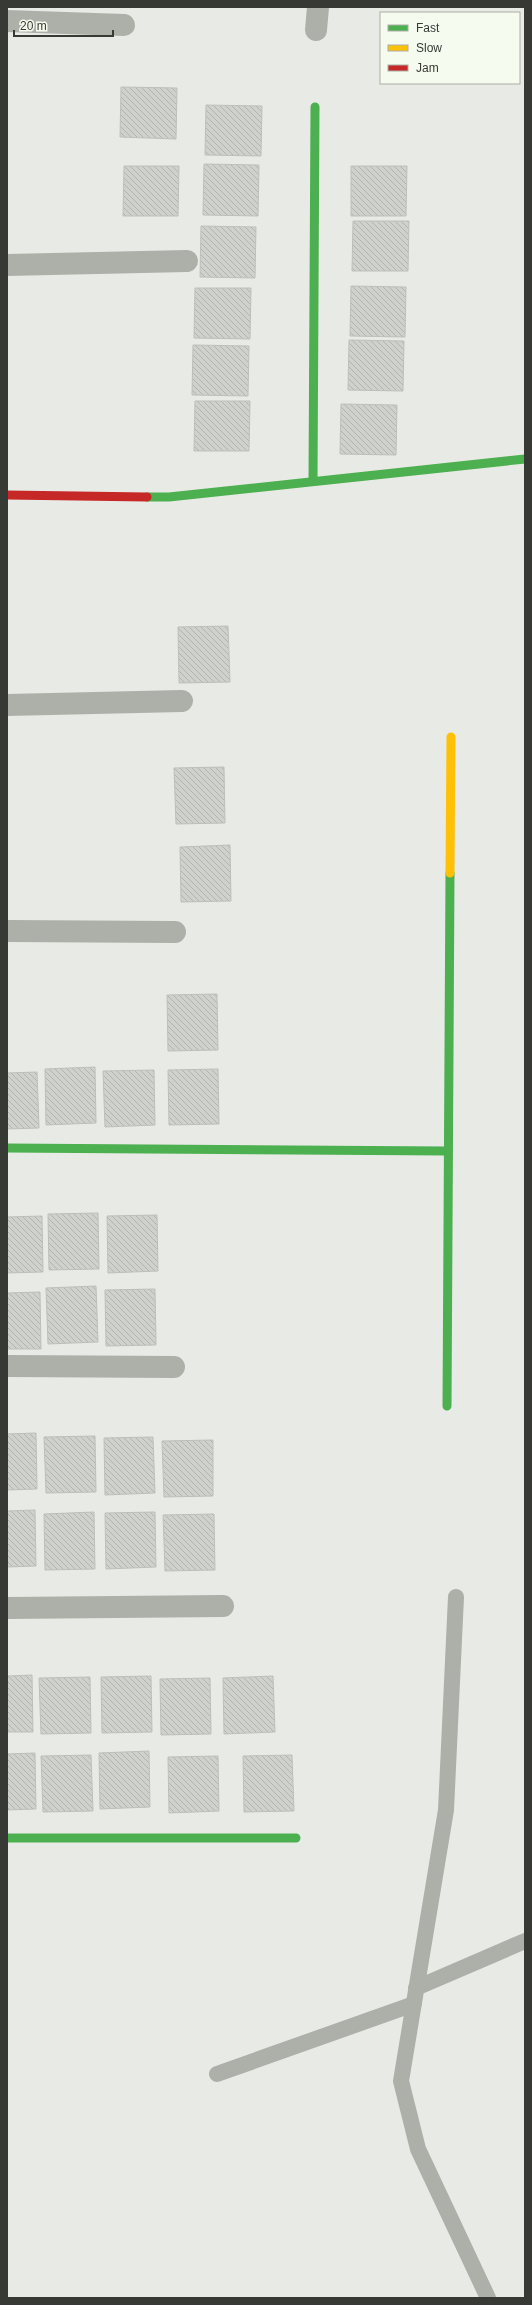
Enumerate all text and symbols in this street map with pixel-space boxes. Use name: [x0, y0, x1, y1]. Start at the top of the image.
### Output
scale bar: [14, 12, 113, 38]
legend: [380, 12, 520, 84]
text: 20 m: [20, 19, 47, 33]
text: Fast: [416, 21, 440, 35]
text: Slow: [416, 41, 442, 55]
text: Jam: [416, 61, 439, 75]

